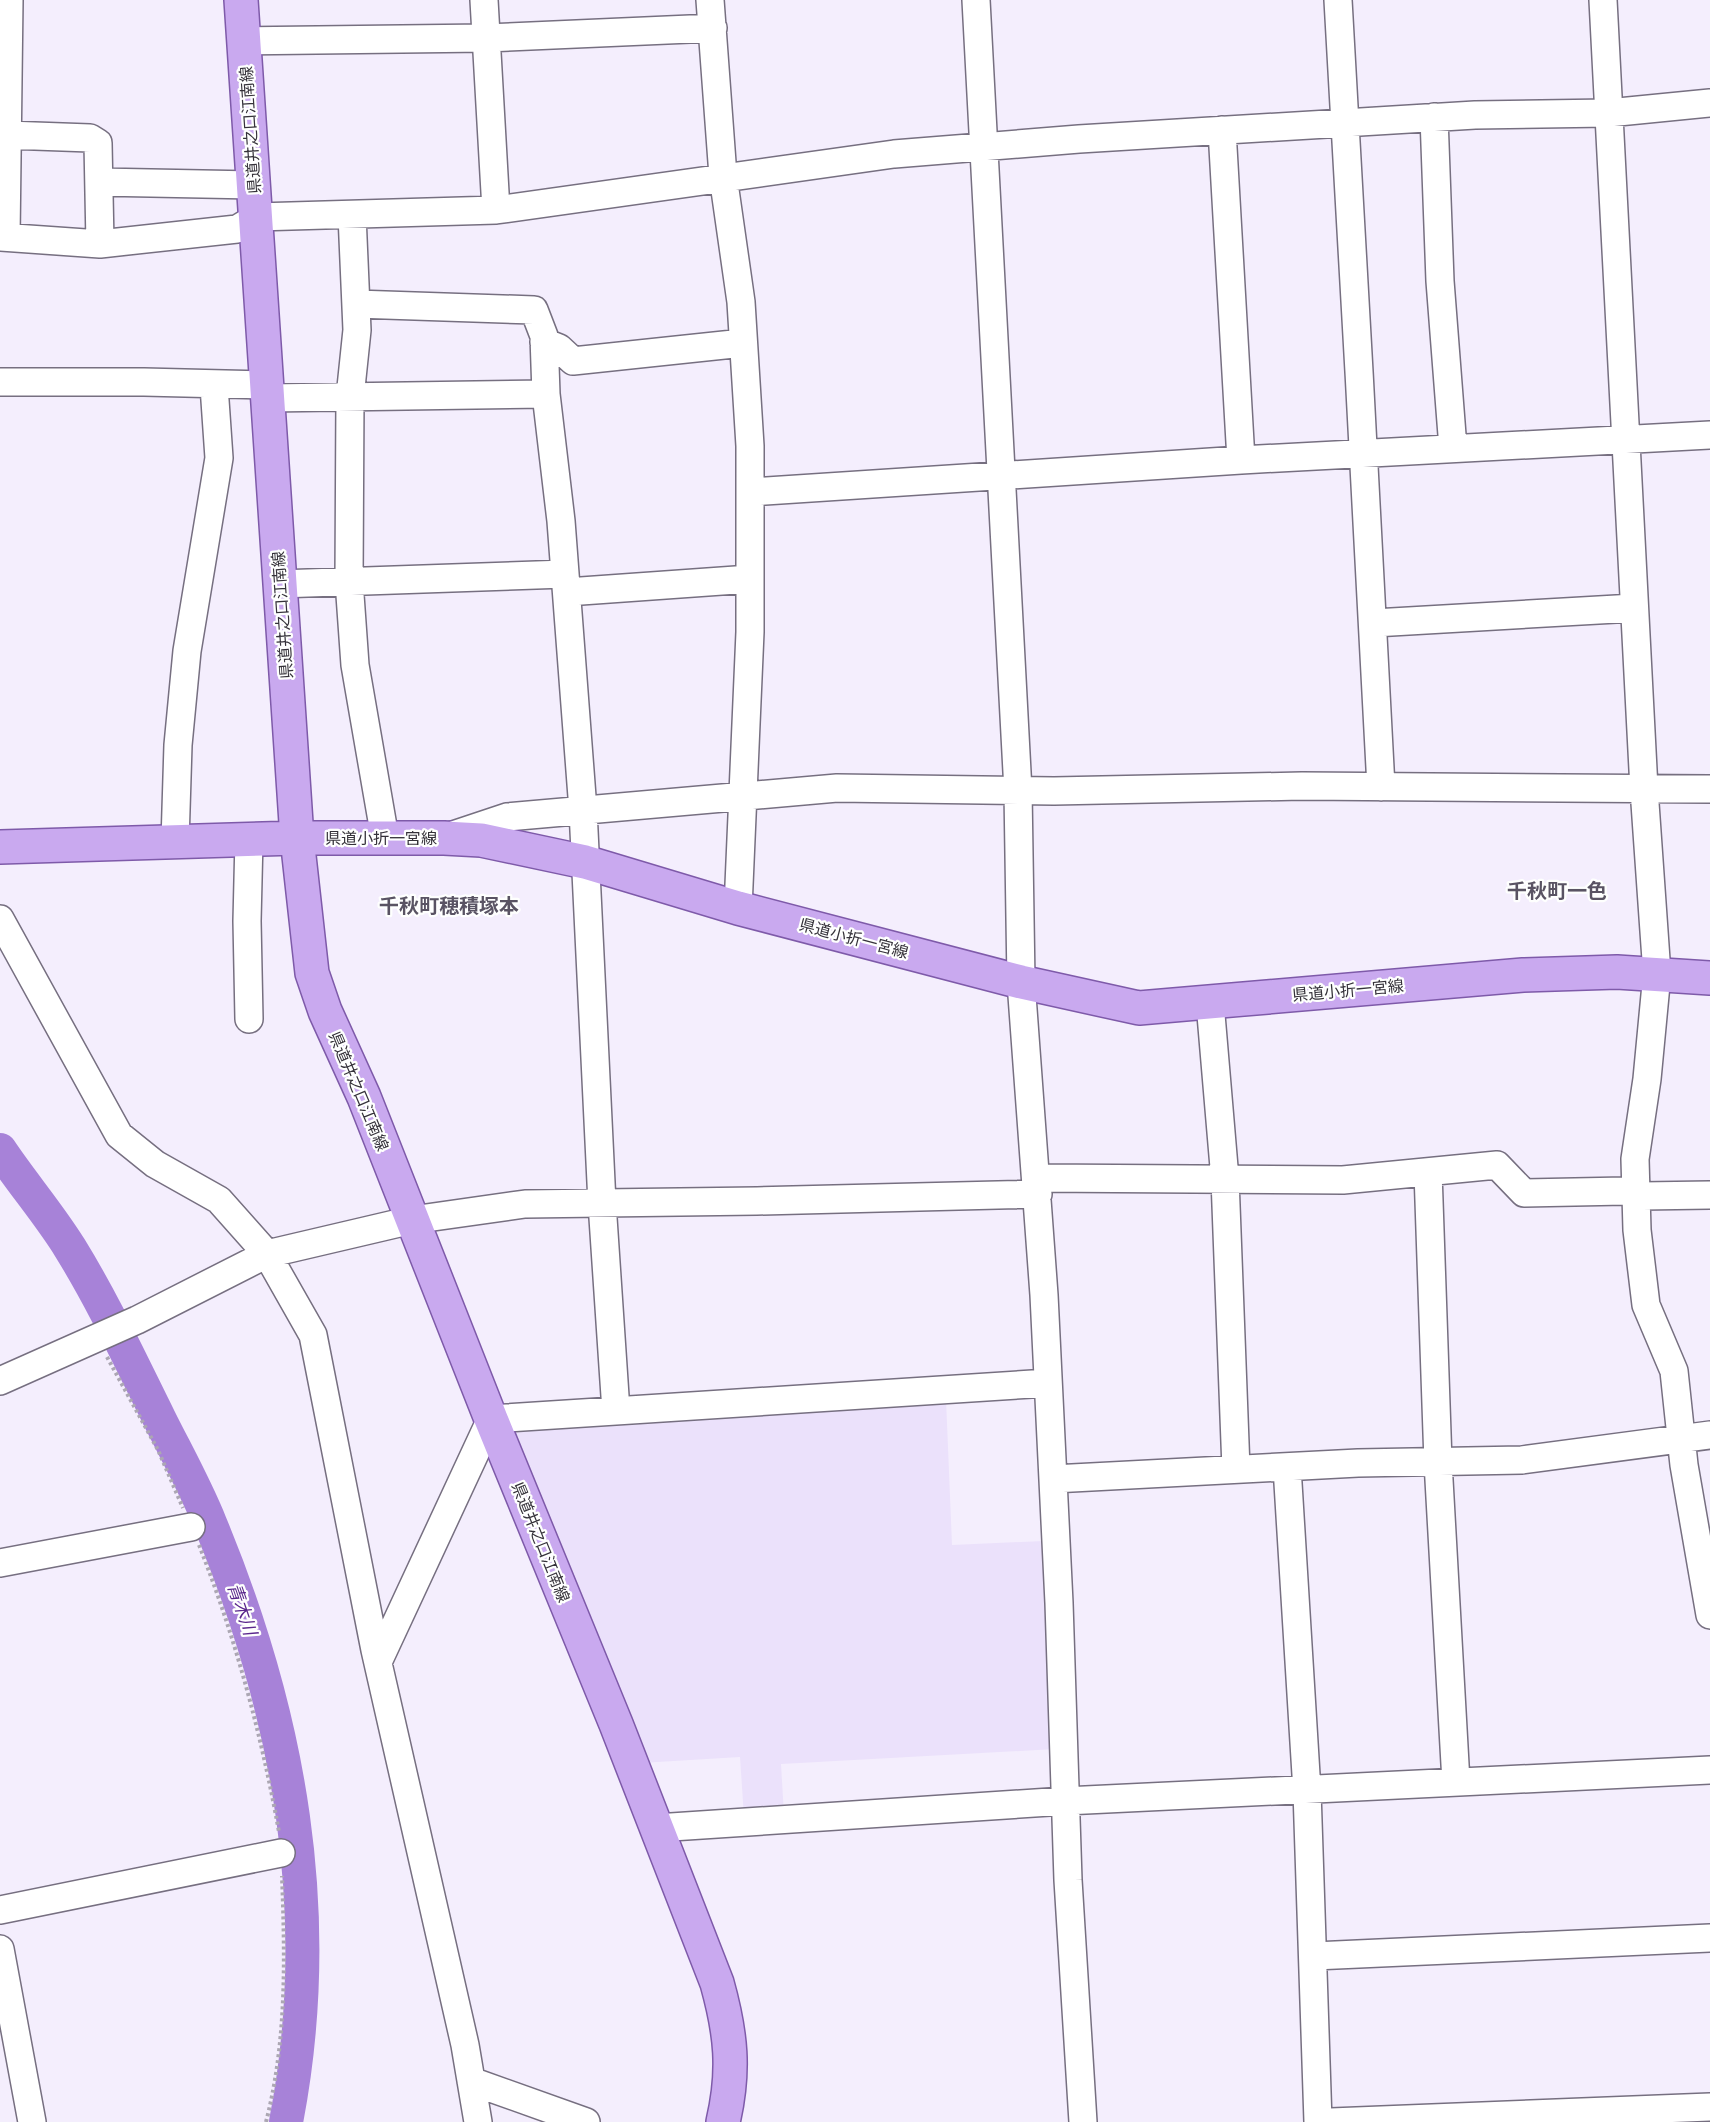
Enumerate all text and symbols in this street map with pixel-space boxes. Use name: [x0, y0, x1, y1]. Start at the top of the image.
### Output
street label: 県道井之口江南線: [237, 65, 264, 194]
street label: 県道井之口江南線: [269, 550, 296, 679]
street label: 県道小折一宮線: [325, 829, 437, 848]
district label: 千秋町一色: [1507, 880, 1607, 903]
district label: 千秋町穂積塚本: [379, 895, 519, 918]
street label: 県道小折一宮線: [797, 915, 910, 962]
street label: 県道小折一宮線: [1291, 976, 1405, 1005]
street label: 県道井之口江南線: [325, 1029, 392, 1154]
street label: 県道井之口江南線: [508, 1479, 573, 1605]
water label: 青木川: [223, 1580, 262, 1640]

